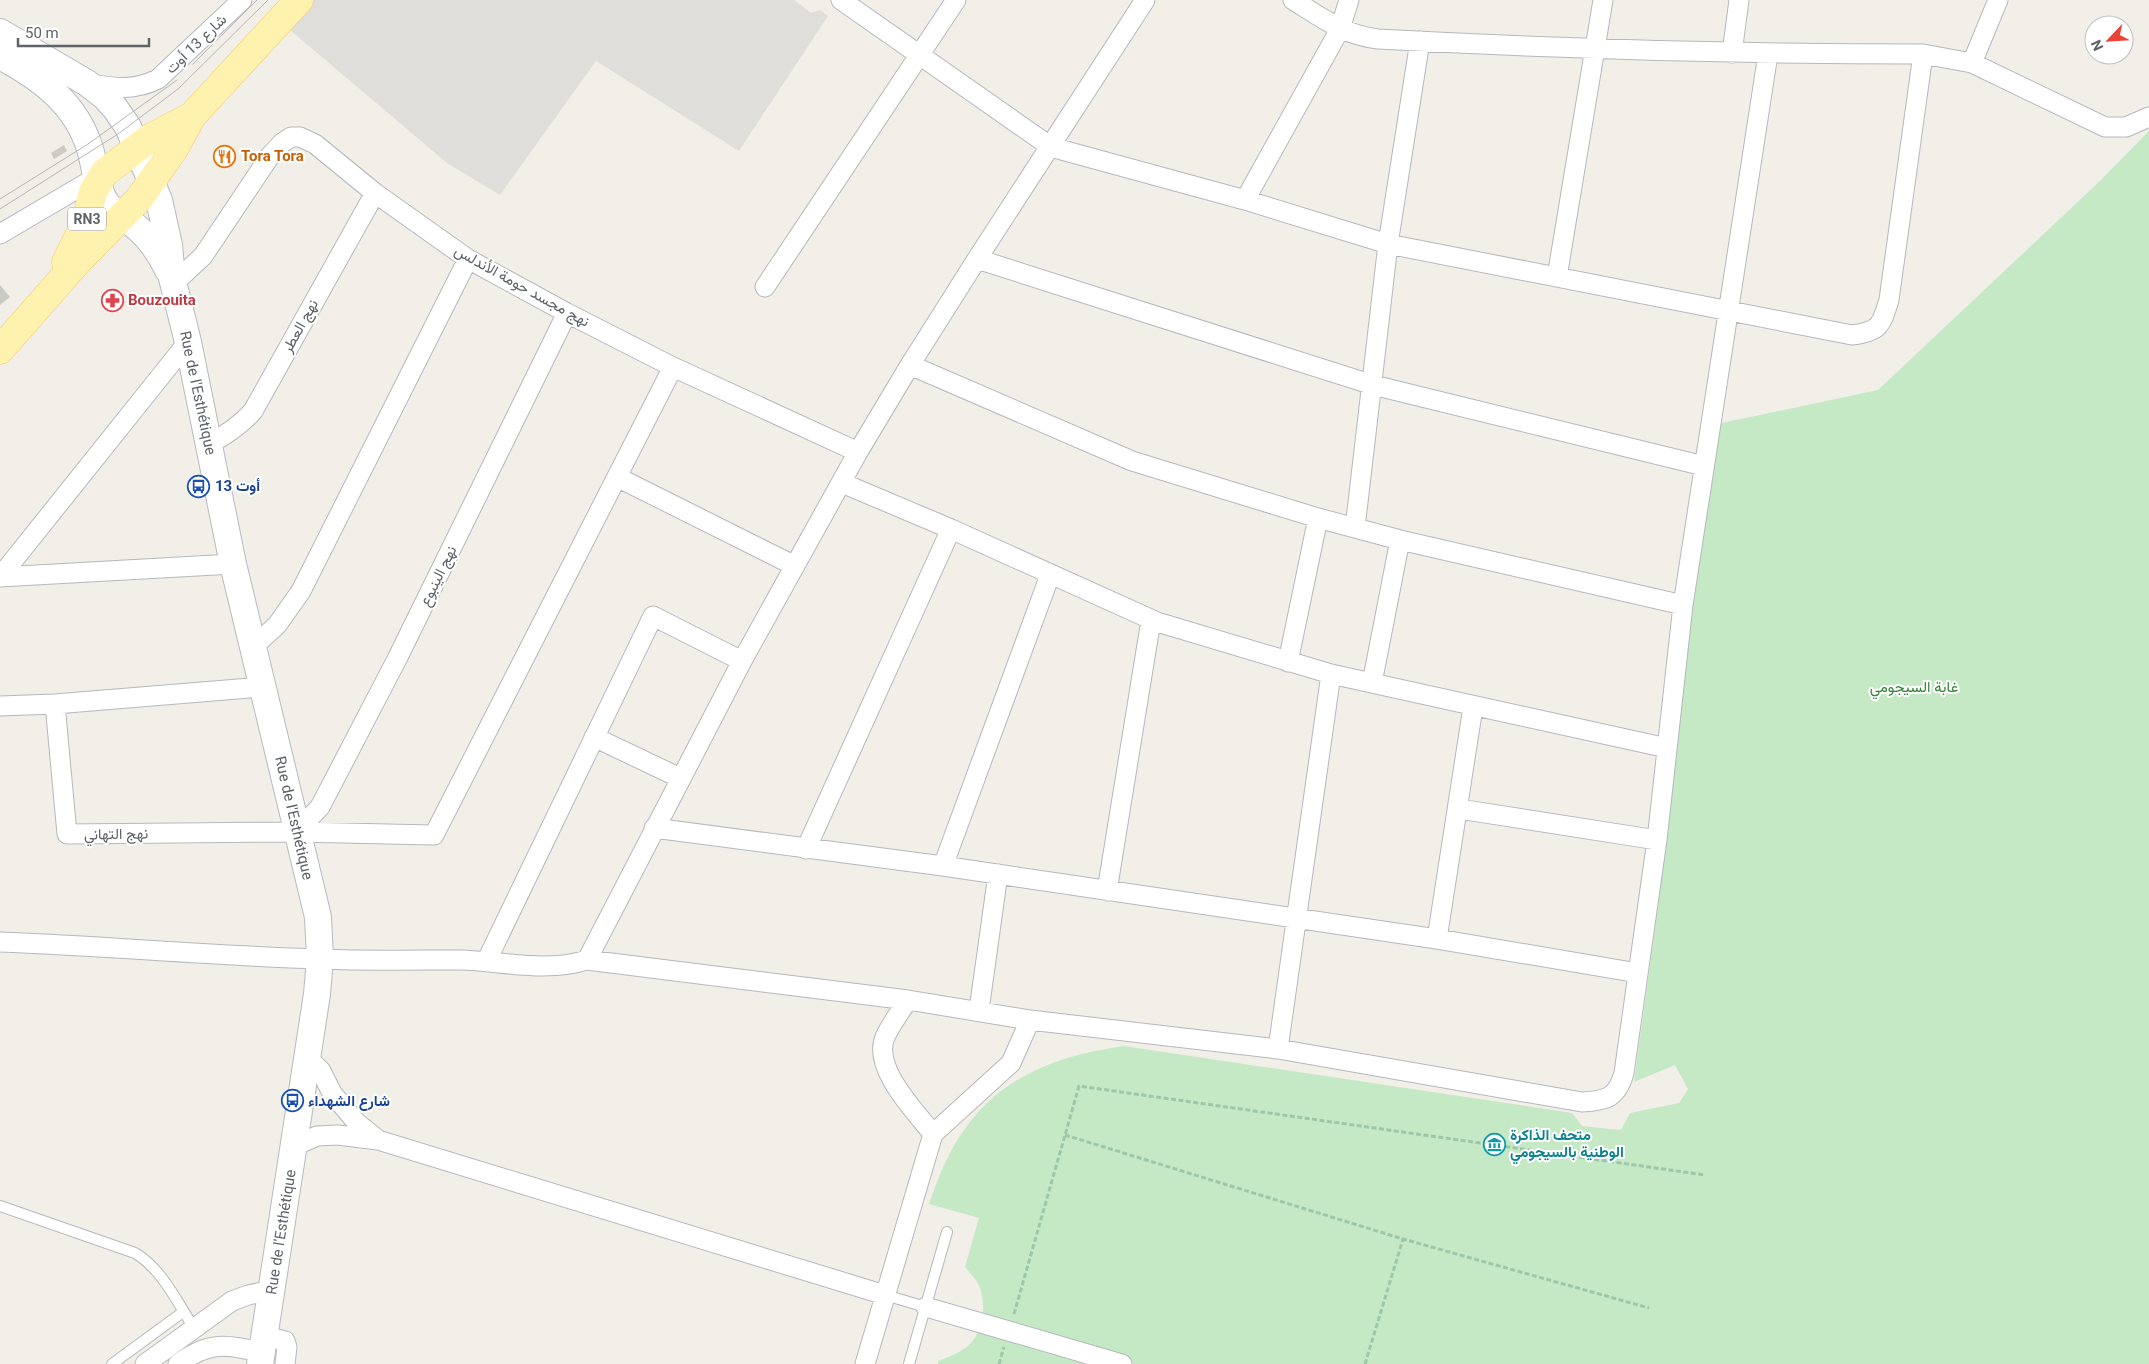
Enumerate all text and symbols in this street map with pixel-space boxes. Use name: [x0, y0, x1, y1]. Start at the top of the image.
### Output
street label: شارع 13 أوت: [162, 10, 232, 79]
scale bar: [18, 15, 149, 47]
north arrow: [2084, 15, 2134, 65]
text: 50 m: [25, 24, 59, 42]
text: N: [2088, 38, 2107, 53]
restaurant icon: Tora Tora: [213, 144, 237, 168]
place label: Tora Tora: [241, 147, 304, 165]
road number: RN3: [68, 208, 106, 230]
street label: نهج مجسد حومة الأندلس: [450, 241, 593, 332]
pharmacy icon: Bouzouita: [100, 288, 124, 312]
place label: Bouzouita: [128, 291, 196, 309]
street label: نهج العطر: [278, 296, 324, 358]
street label: Rue de l'Esthétique: [176, 329, 220, 457]
bus stop icon: 13 أوت: [187, 474, 211, 498]
place label: 13 أوت: [215, 477, 260, 495]
street label: نهج الينبوع: [416, 543, 462, 610]
park label: غابة السيجومي: [1870, 678, 1958, 700]
street label: Rue de l'Esthétique: [271, 754, 317, 882]
street label: نهج التهاني: [84, 824, 148, 848]
bus stop icon: شارع الشهداء: [280, 1089, 304, 1113]
place label: شارع الشهداء: [308, 1092, 390, 1111]
place label: متحف الذاكرة الوطنية بالسيجومي: [1510, 1126, 1624, 1165]
museum icon: متحف الذاكرة الوطنية بالسيجومي: [1482, 1132, 1506, 1156]
street label: Rue de l'Esthétique: [262, 1168, 300, 1296]

